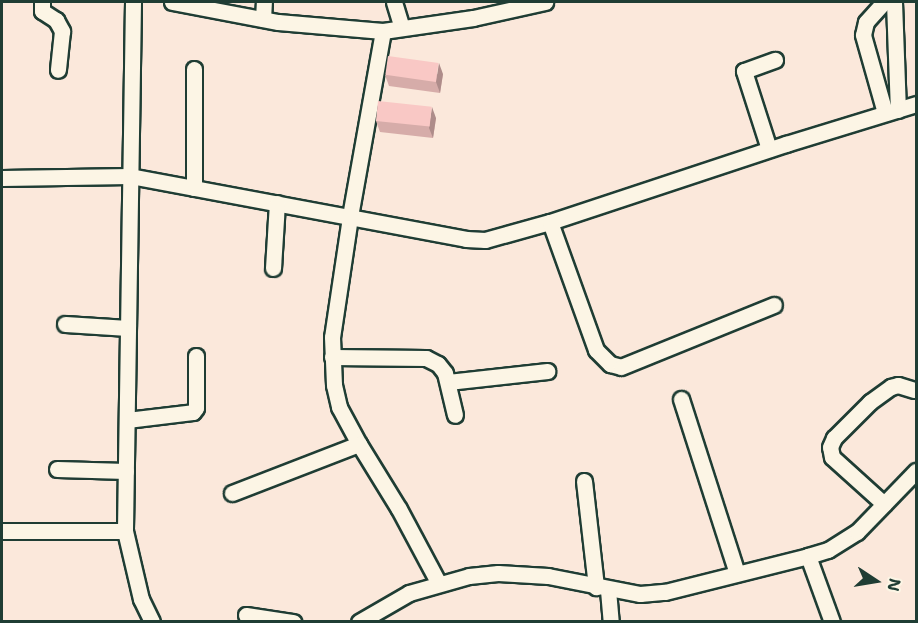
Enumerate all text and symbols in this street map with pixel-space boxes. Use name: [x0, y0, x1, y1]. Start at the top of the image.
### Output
north arrow: [846, 551, 906, 611]
text: N: [883, 576, 906, 593]

